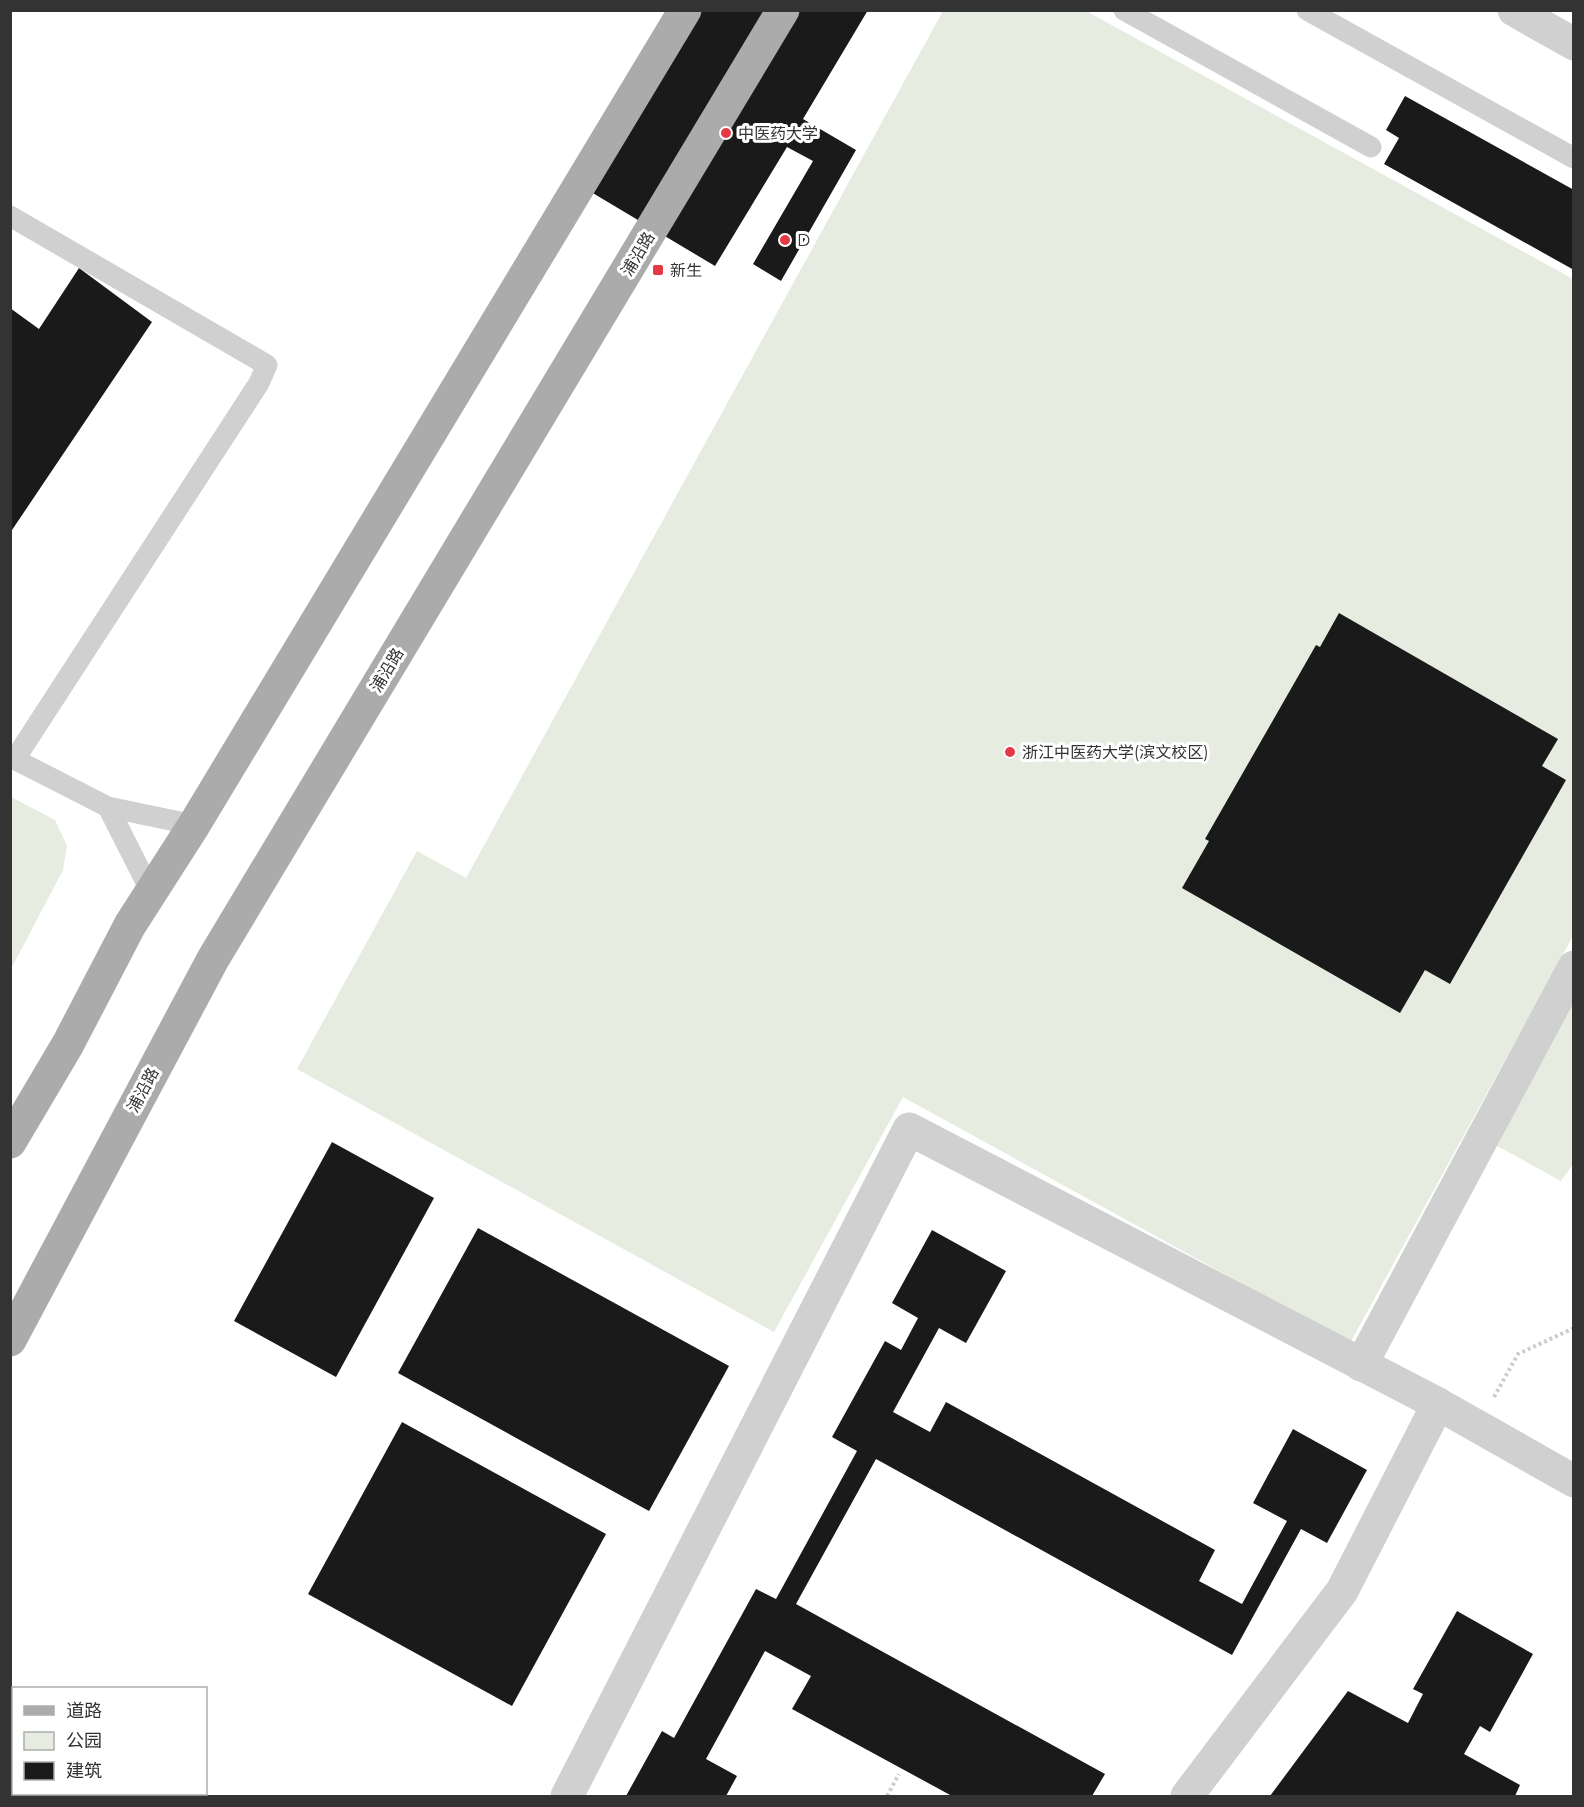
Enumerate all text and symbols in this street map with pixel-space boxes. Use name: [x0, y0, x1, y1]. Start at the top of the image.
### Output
place label: 中医药大学: [738, 124, 818, 143]
marker: 中医药大学: [719, 126, 733, 140]
street label: 浦沿路: [617, 229, 659, 279]
place label: D: [797, 231, 810, 250]
marker: D: [778, 233, 792, 247]
place label: 新生: [670, 261, 702, 280]
marker: 新生: [651, 263, 665, 277]
street label: 浦沿路: [366, 645, 408, 695]
place label: 浙江中医药大学(滨文校区): [1022, 743, 1209, 762]
marker: 浙江中医药大学(滨文校区): [1003, 745, 1017, 759]
street label: 浦沿路: [123, 1064, 163, 1116]
legend: [12, 1687, 207, 1795]
text: 道路: [66, 1700, 102, 1722]
text: 公园: [66, 1730, 102, 1752]
text: 建筑: [66, 1760, 102, 1782]

